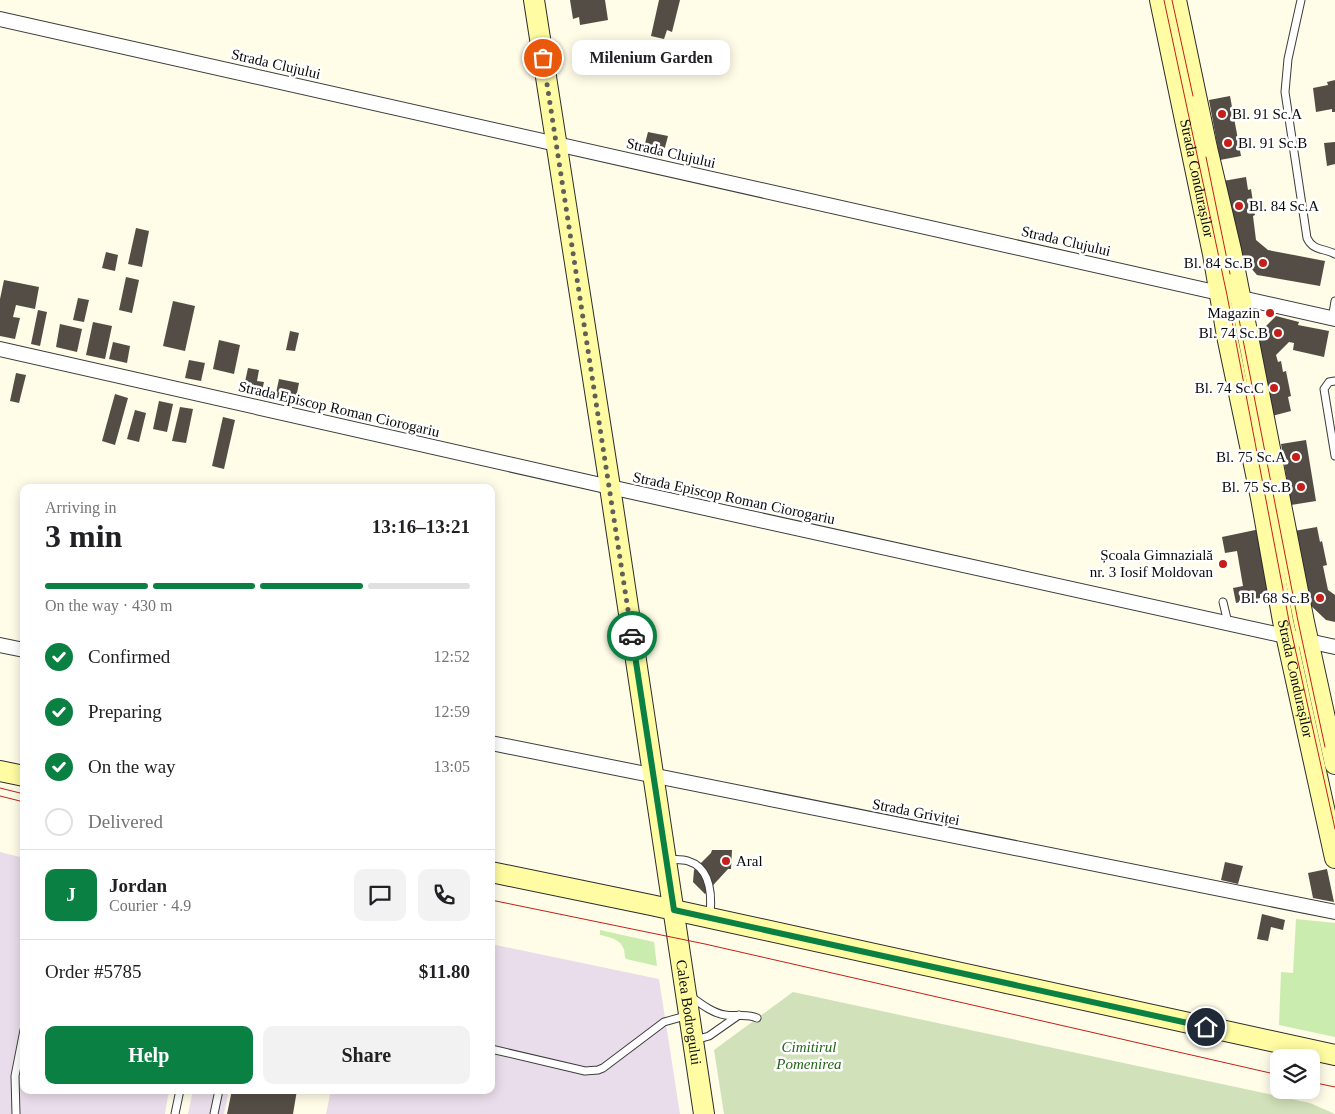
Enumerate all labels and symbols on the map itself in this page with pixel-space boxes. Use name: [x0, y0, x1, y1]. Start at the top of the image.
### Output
pin: [522, 37, 564, 79]
callout: Milenium Garden: [573, 40, 730, 76]
street label: Strada Clujului: [230, 46, 322, 82]
place label: Bl. 91 Sc.A: [1232, 106, 1302, 122]
marker: Bl. 91 Sc.A: [1216, 108, 1228, 120]
street label: Strada Condurașilor: [1177, 118, 1217, 239]
street label: Strada Clujului: [625, 135, 717, 171]
place label: Bl. 91 Sc.B: [1238, 135, 1307, 151]
marker: Bl. 91 Sc.B: [1222, 137, 1234, 149]
place label: Bl. 84 Sc.A: [1249, 198, 1319, 214]
marker: Bl. 84 Sc.A: [1233, 200, 1245, 212]
street label: Strada Clujului: [1020, 223, 1112, 259]
place label: Bl. 84 Sc.B: [1184, 255, 1253, 271]
marker: Bl. 84 Sc.B: [1257, 257, 1269, 269]
place label: Magazin: [1208, 305, 1260, 321]
marker: Magazin: [1264, 307, 1276, 319]
place label: Bl. 74 Sc.B: [1199, 325, 1268, 341]
marker: Bl. 74 Sc.B: [1272, 327, 1284, 339]
street label: Strada Episcop Roman Ciorogariu: [237, 378, 442, 440]
place label: Bl. 74 Sc.C: [1195, 380, 1264, 396]
marker: Bl. 74 Sc.C: [1268, 382, 1280, 394]
place label: Bl. 75 Sc.A: [1216, 449, 1286, 465]
marker: Bl. 75 Sc.A: [1290, 451, 1302, 463]
street label: Strada Episcop Roman Ciorogariu: [631, 469, 837, 527]
place label: Bl. 75 Sc.B: [1222, 479, 1291, 495]
marker: Bl. 75 Sc.B: [1295, 481, 1307, 493]
place label: Școala Gimnazială nr. 3 Iosif Moldovan: [1090, 547, 1213, 580]
marker: Școala Gimnazială nr. 3 Iosif Moldovan: [1217, 558, 1229, 570]
place label: Bl. 68 Sc.B: [1241, 590, 1310, 606]
marker: Bl. 68 Sc.B: [1314, 592, 1326, 604]
courier: [607, 611, 657, 661]
street label: Strada Condurașilor: [1275, 618, 1316, 739]
street label: Strada Griviței: [871, 796, 961, 829]
place label: Aral: [736, 853, 763, 869]
marker: Aral: [720, 855, 732, 867]
street label: Calea Bodrogului: [673, 958, 705, 1066]
pin: [1185, 1006, 1227, 1048]
park label: Cimitirul Pomenirea: [775, 1039, 842, 1072]

